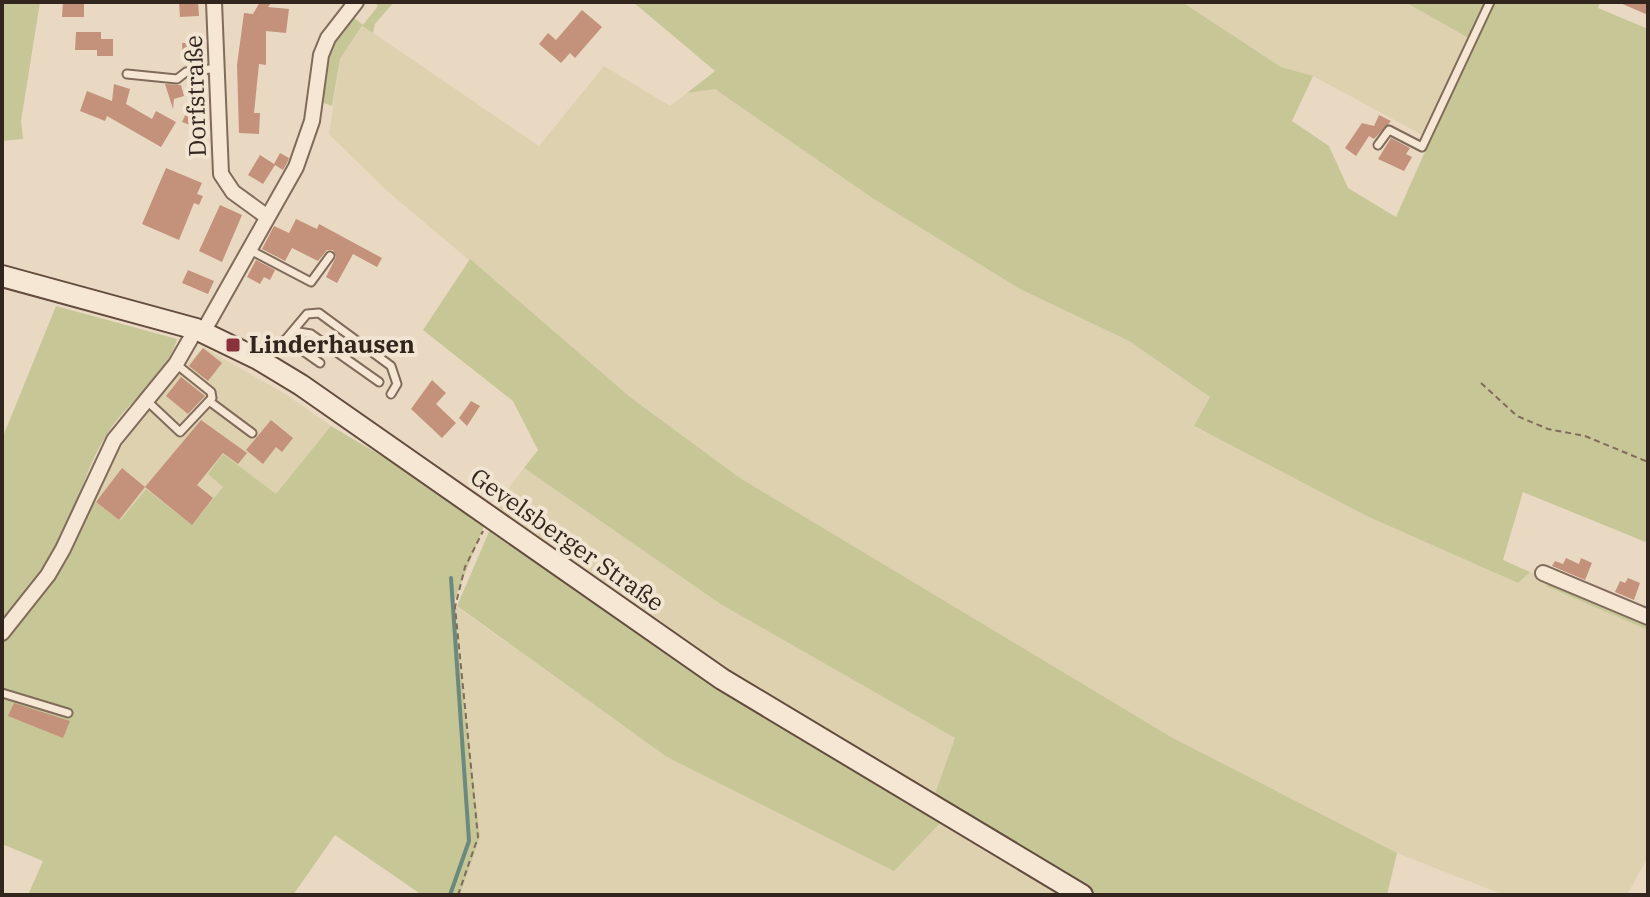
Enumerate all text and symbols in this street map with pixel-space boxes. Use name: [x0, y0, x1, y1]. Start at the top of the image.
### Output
street label: Dorfstraße: [177, 35, 213, 157]
place label: Linderhausen: [249, 328, 415, 360]
marker: Linderhausen: [224, 336, 242, 354]
street label: Gevelsberger Straße: [465, 460, 671, 618]

